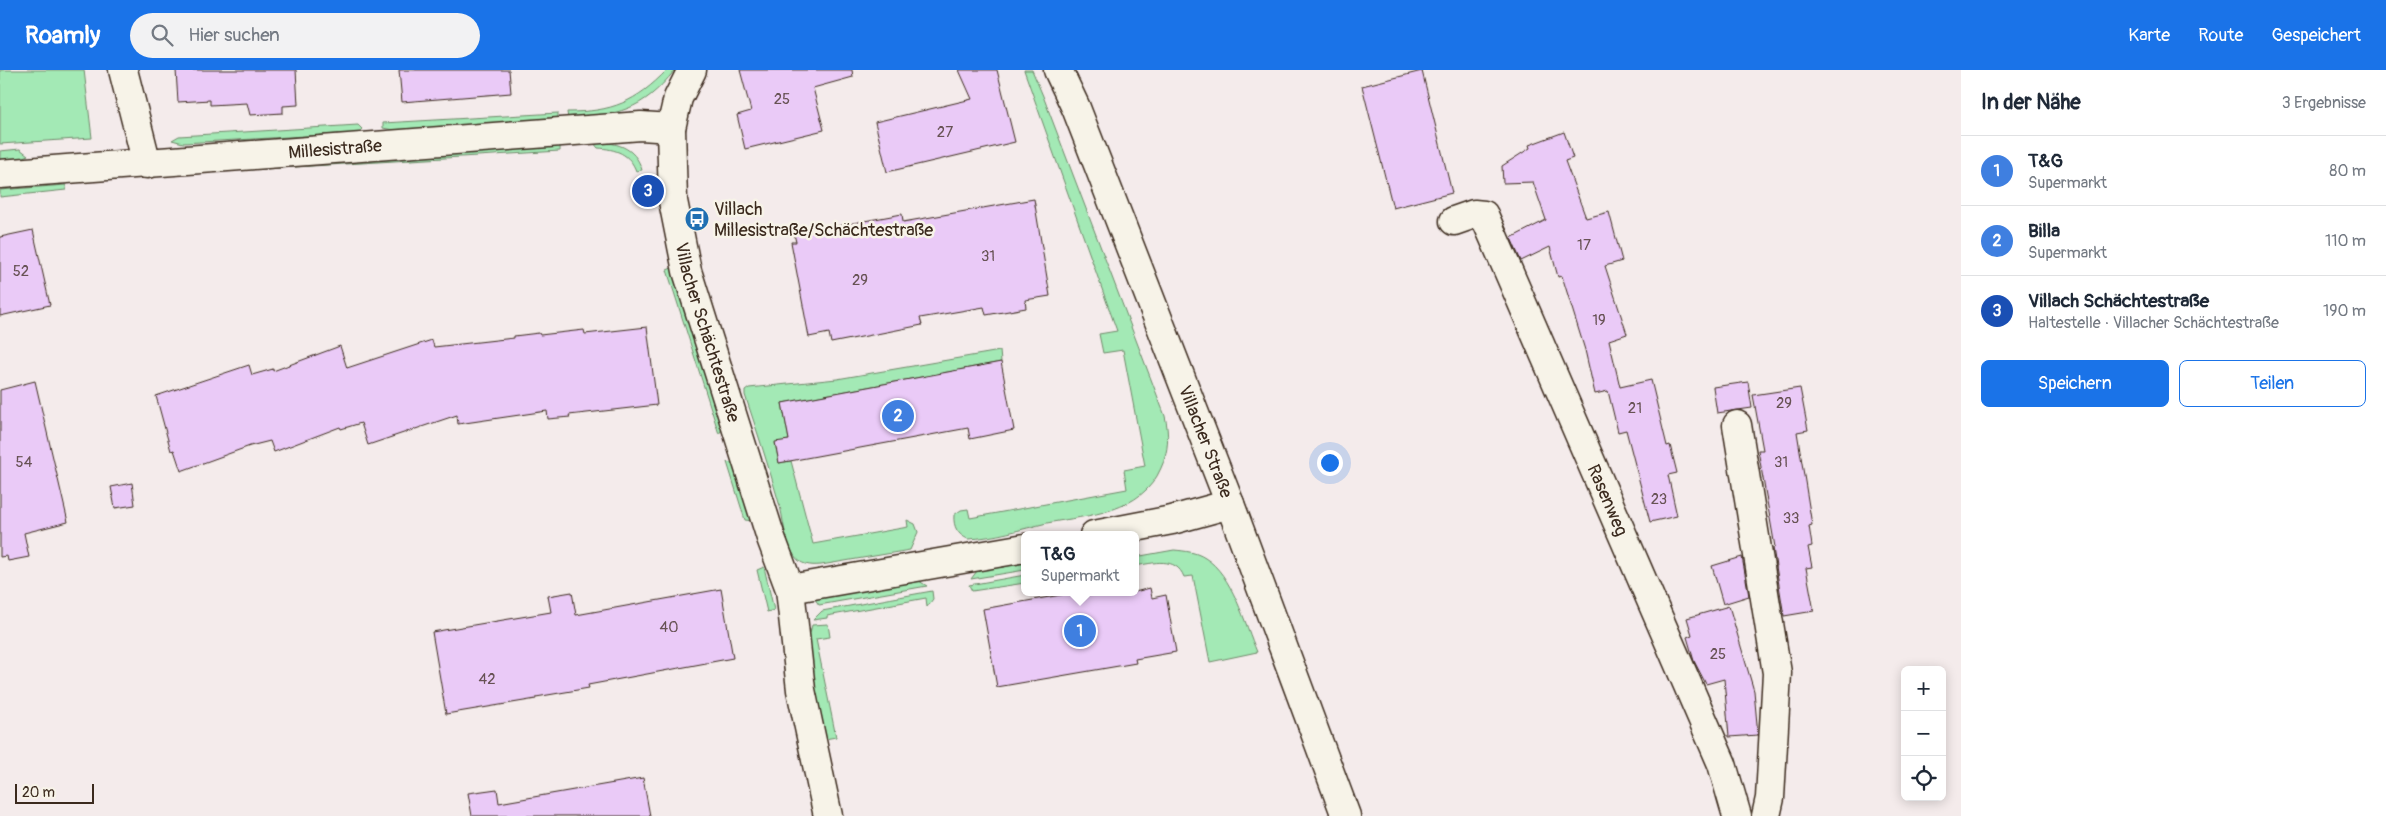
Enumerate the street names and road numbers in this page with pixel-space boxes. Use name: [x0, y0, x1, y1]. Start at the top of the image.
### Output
street label: Millesistraße: [288, 134, 383, 164]
street label: Villacher Schächtestraße: [670, 240, 745, 425]
street label: Villacher Straße: [1173, 382, 1238, 502]
street label: Rasenweg: [1582, 461, 1633, 540]

